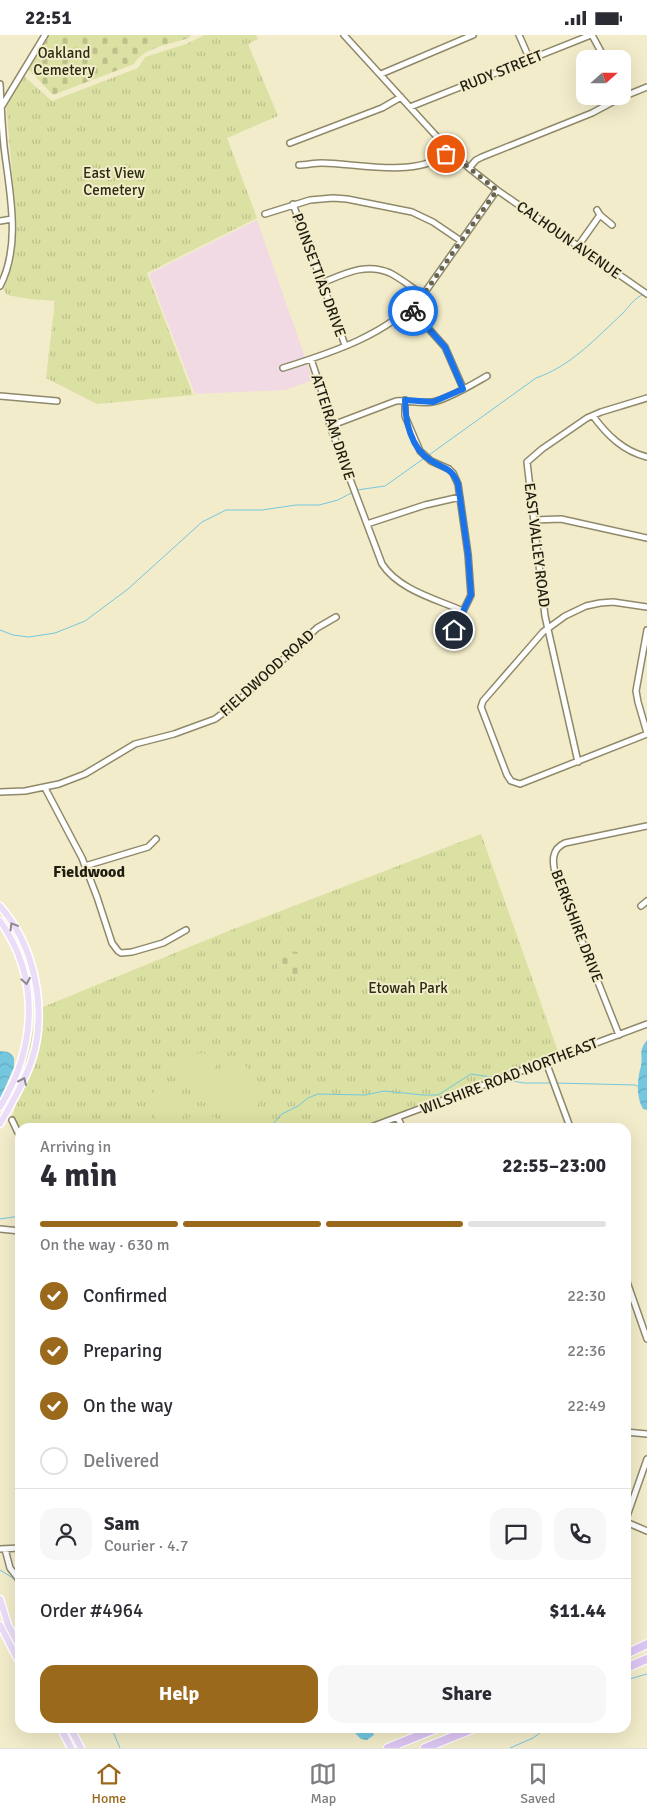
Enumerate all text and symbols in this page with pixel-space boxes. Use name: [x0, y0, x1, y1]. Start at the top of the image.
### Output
text: 22:51: [25, 6, 72, 30]
park label: Oakland Cemetery: [33, 44, 95, 79]
street label: RUDY STREET: [457, 46, 546, 96]
north arrow: [576, 50, 631, 105]
map controls: [576, 50, 631, 105]
pin: [425, 133, 467, 175]
icon: bag: [432, 140, 460, 168]
park label: East View Cemetery: [83, 164, 145, 199]
street label: CALHOUN AVENUE: [513, 197, 625, 283]
street label: POINSETTIAS DRIVE: [288, 211, 350, 339]
courier: [388, 286, 438, 336]
icon: bike: [399, 297, 427, 325]
street label: ATTEIRAM DRIVE: [307, 372, 359, 482]
street label: EAST VALLEY ROAD: [520, 482, 554, 608]
pin: [433, 609, 475, 651]
icon: home: [440, 616, 468, 644]
street label: FIELDWOOD ROAD: [216, 626, 318, 720]
district label: Fieldwood: [53, 862, 125, 882]
street label: BERKSHIRE DRIVE: [547, 867, 607, 985]
one-way arrow: [10, 922, 20, 931]
one-way arrow: [20, 977, 30, 986]
park label: Etowah Park: [368, 979, 448, 997]
street label: WILSHIRE ROAD NORTHEAST: [418, 1034, 601, 1118]
one-way arrow: [17, 1077, 28, 1086]
text: Arriving in: [40, 1137, 111, 1157]
text: 22:55–23:00: [502, 1154, 606, 1178]
text: 4 min: [40, 1156, 117, 1195]
text: On the way · 630 m: [40, 1235, 170, 1255]
icon: check: [40, 1282, 68, 1310]
text: Confirmed: [83, 1284, 167, 1308]
text: 22:30: [567, 1286, 606, 1306]
icon: check: [40, 1337, 68, 1365]
text: Preparing: [83, 1339, 162, 1363]
text: 22:36: [567, 1341, 606, 1361]
icon: check: [40, 1392, 68, 1420]
text: On the way: [83, 1394, 173, 1418]
text: 22:49: [567, 1396, 606, 1416]
text: Delivered: [83, 1449, 159, 1473]
button: person: [40, 1508, 92, 1560]
button: chat: [490, 1508, 542, 1560]
button: phone: [554, 1508, 606, 1560]
text: Sam: [104, 1512, 140, 1536]
text: Courier · 4.7: [104, 1536, 188, 1556]
text: Order #4964: [40, 1599, 143, 1623]
text: $11.44: [549, 1599, 606, 1623]
button: Help: [40, 1665, 318, 1723]
button: Share: [328, 1665, 606, 1723]
tab: Home: [91, 1760, 126, 1807]
tab: Map: [309, 1760, 337, 1807]
tab: Saved: [520, 1760, 556, 1807]

